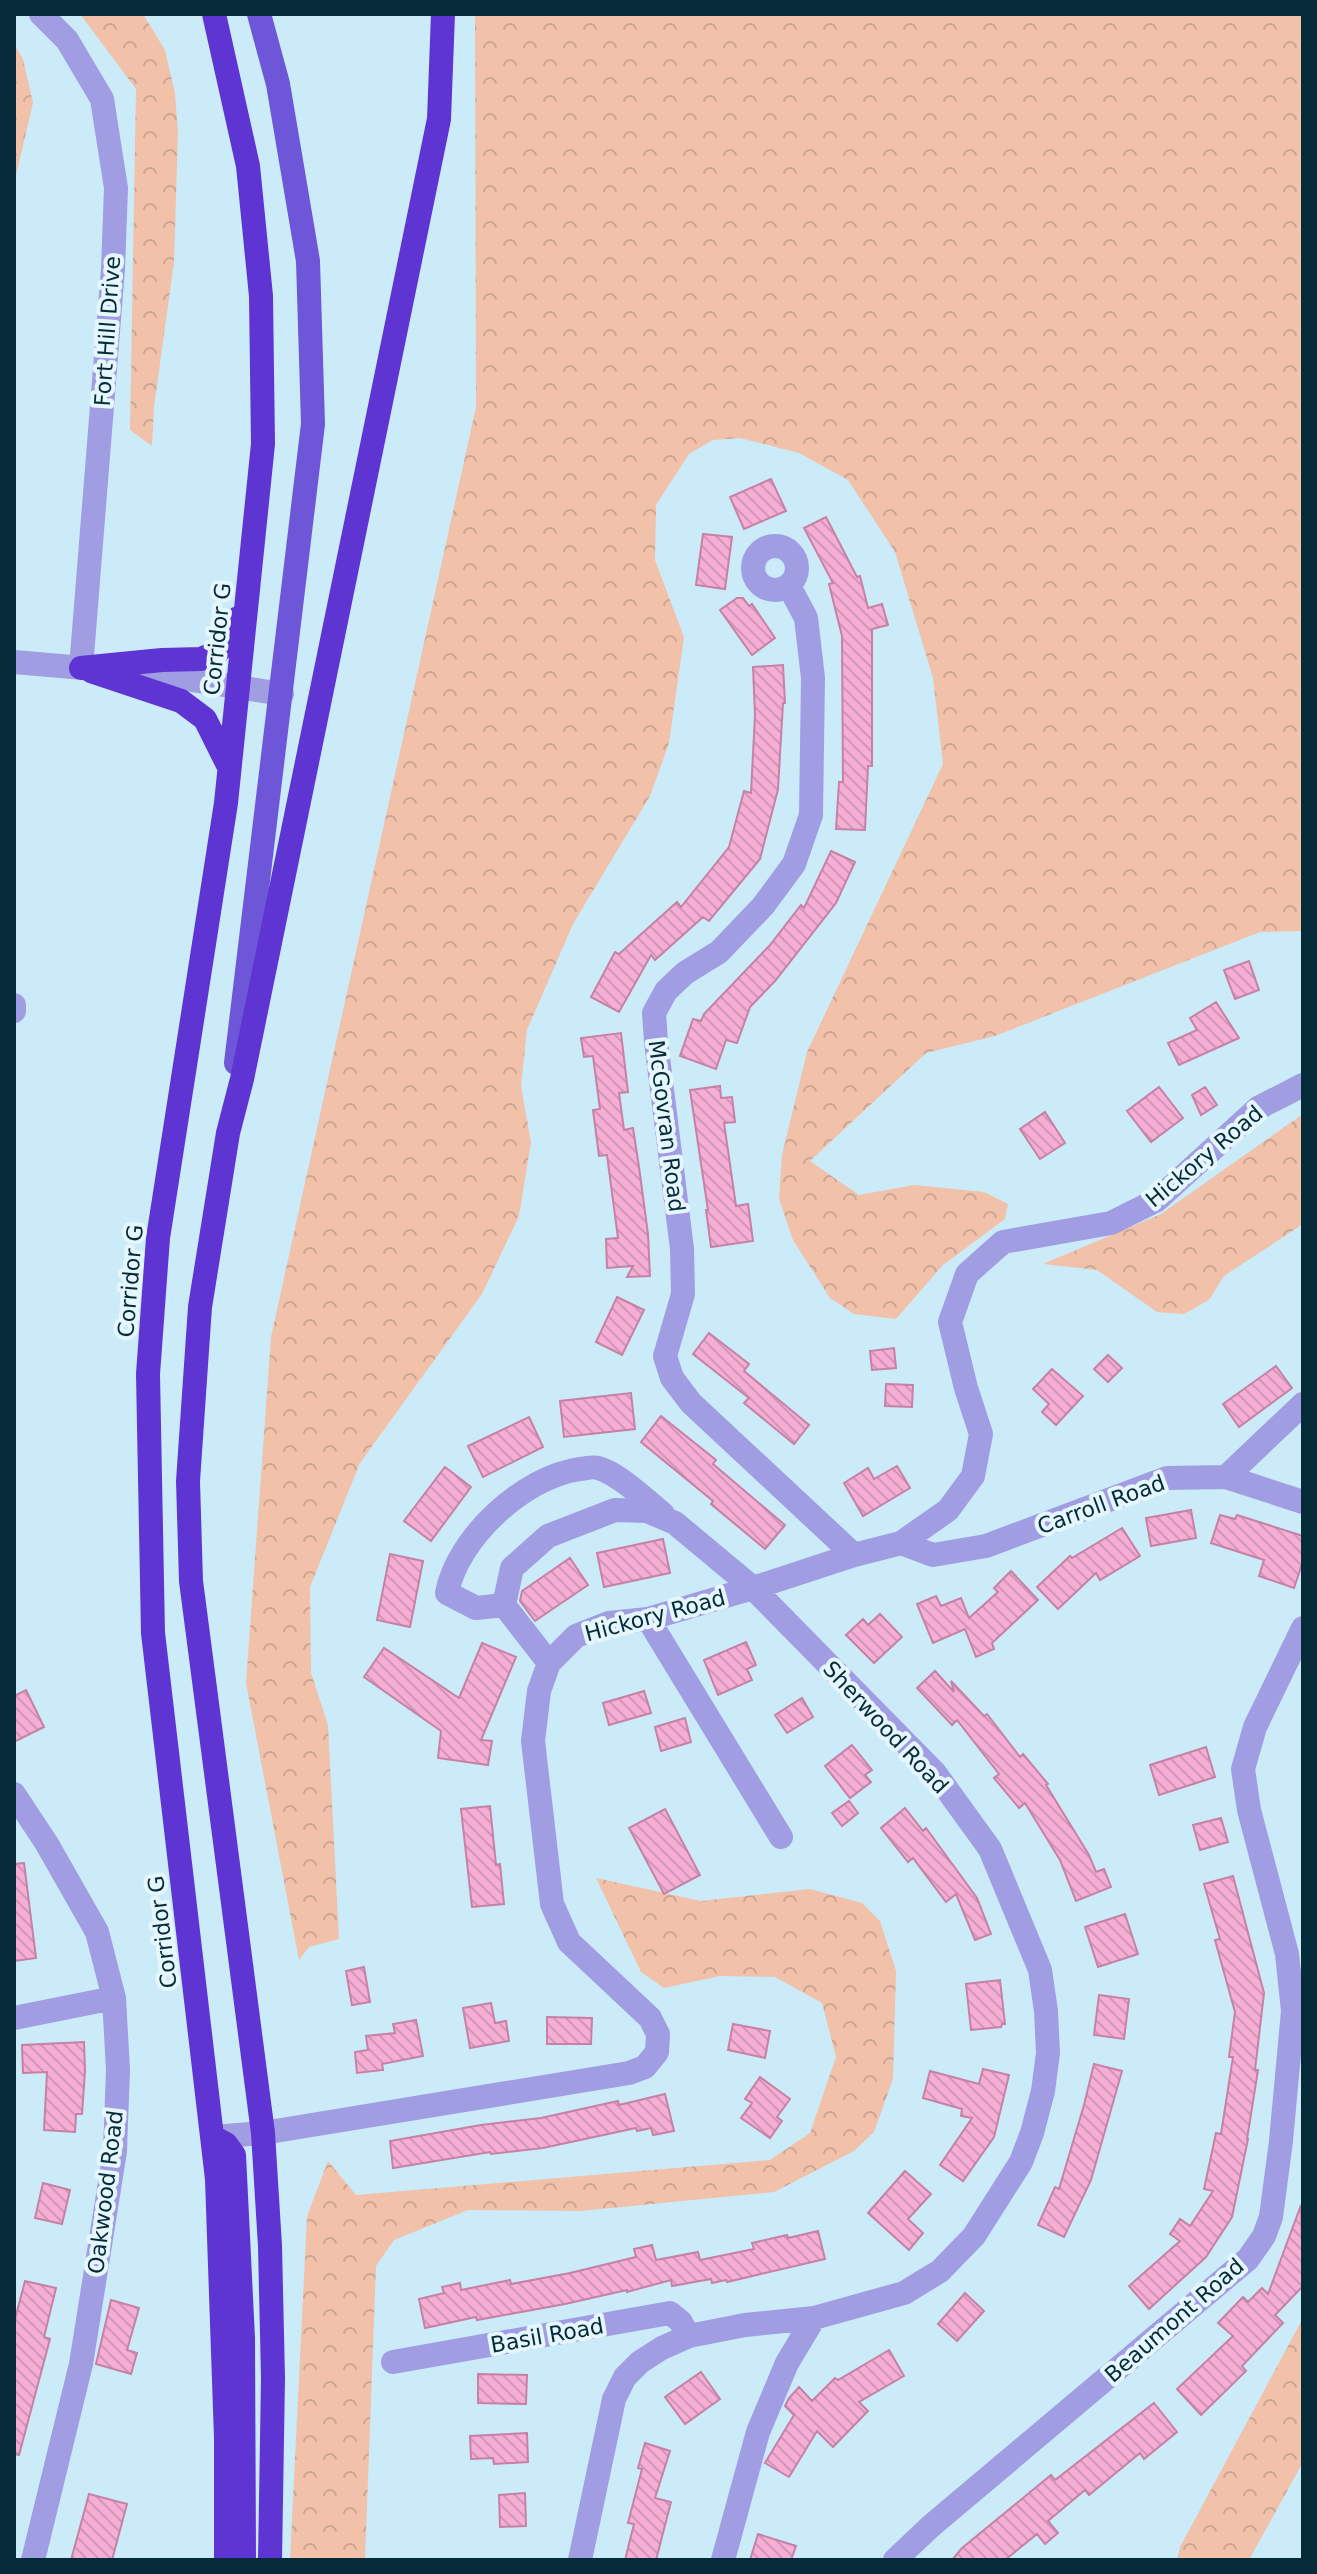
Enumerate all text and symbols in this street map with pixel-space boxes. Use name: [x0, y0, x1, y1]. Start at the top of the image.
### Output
street label: Fort Hill Drive: [90, 255, 125, 407]
street label: Corridor G: [199, 581, 236, 697]
street label: McGovran Road: [644, 1039, 689, 1214]
street label: Hickory Road: [1141, 1100, 1268, 1212]
street label: Corridor G: [113, 1224, 148, 1338]
street label: Carroll Road: [1034, 1470, 1168, 1539]
street label: Hickory Road: [582, 1585, 728, 1646]
street label: Sherwood Road: [818, 1656, 953, 1799]
street label: Corridor G: [143, 1874, 182, 1990]
street label: Oakwood Road: [83, 2109, 128, 2275]
street label: Beaumont Road: [1100, 2253, 1249, 2387]
street label: Basil Road: [489, 2313, 606, 2358]

